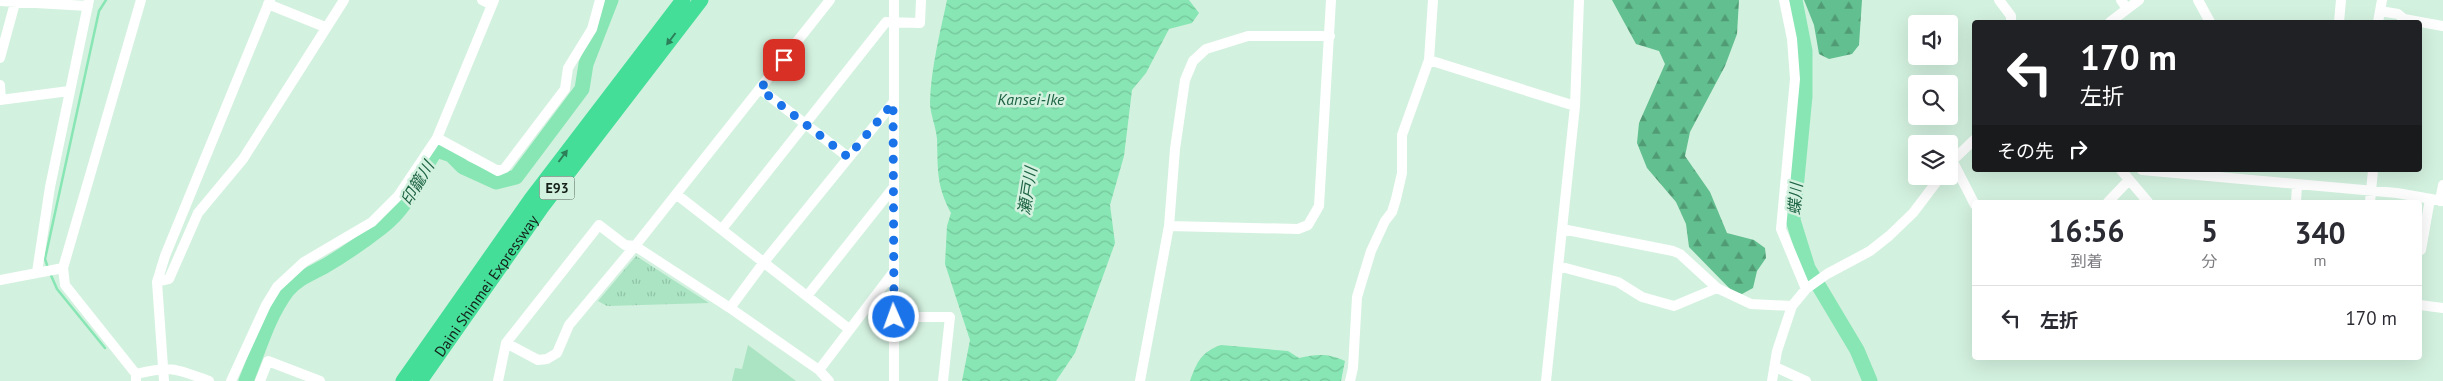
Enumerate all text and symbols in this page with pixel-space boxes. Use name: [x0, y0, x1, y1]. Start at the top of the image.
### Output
map controls: [1908, 15, 1958, 185]
button: sound: [1908, 15, 1958, 65]
one-way arrow: [666, 32, 676, 46]
text: 170 m: [2080, 34, 2177, 80]
pin: [763, 39, 805, 81]
icon: left: [1997, 40, 2062, 105]
icon: arrive: [770, 46, 798, 74]
button: search: [1908, 75, 1958, 125]
text: 左折: [2080, 82, 2124, 110]
water label: Kansei-Ike: [998, 89, 1065, 109]
button: layers: [1908, 135, 1958, 185]
icon: right: [2064, 135, 2092, 163]
text: その先: [1997, 139, 2054, 163]
one-way arrow: [558, 150, 569, 163]
water label: 印籠川: [396, 156, 439, 209]
water label: 瀬戸川: [1013, 164, 1041, 216]
road number: E93: [540, 177, 574, 200]
water label: 蝶川: [1784, 180, 1806, 216]
street label: Daini Shinmei Expressway: [430, 211, 542, 360]
text: 16:56: [2048, 211, 2125, 250]
text: 5: [2201, 211, 2218, 250]
text: 340: [2295, 213, 2346, 252]
text: m: [2314, 250, 2327, 270]
text: 到着: [2071, 251, 2103, 271]
text: 分: [2202, 251, 2218, 271]
position arrow: [867, 290, 919, 342]
icon: left: [1997, 304, 2025, 332]
text: 170 m: [2345, 306, 2397, 330]
text: 左折: [2040, 308, 2078, 332]

